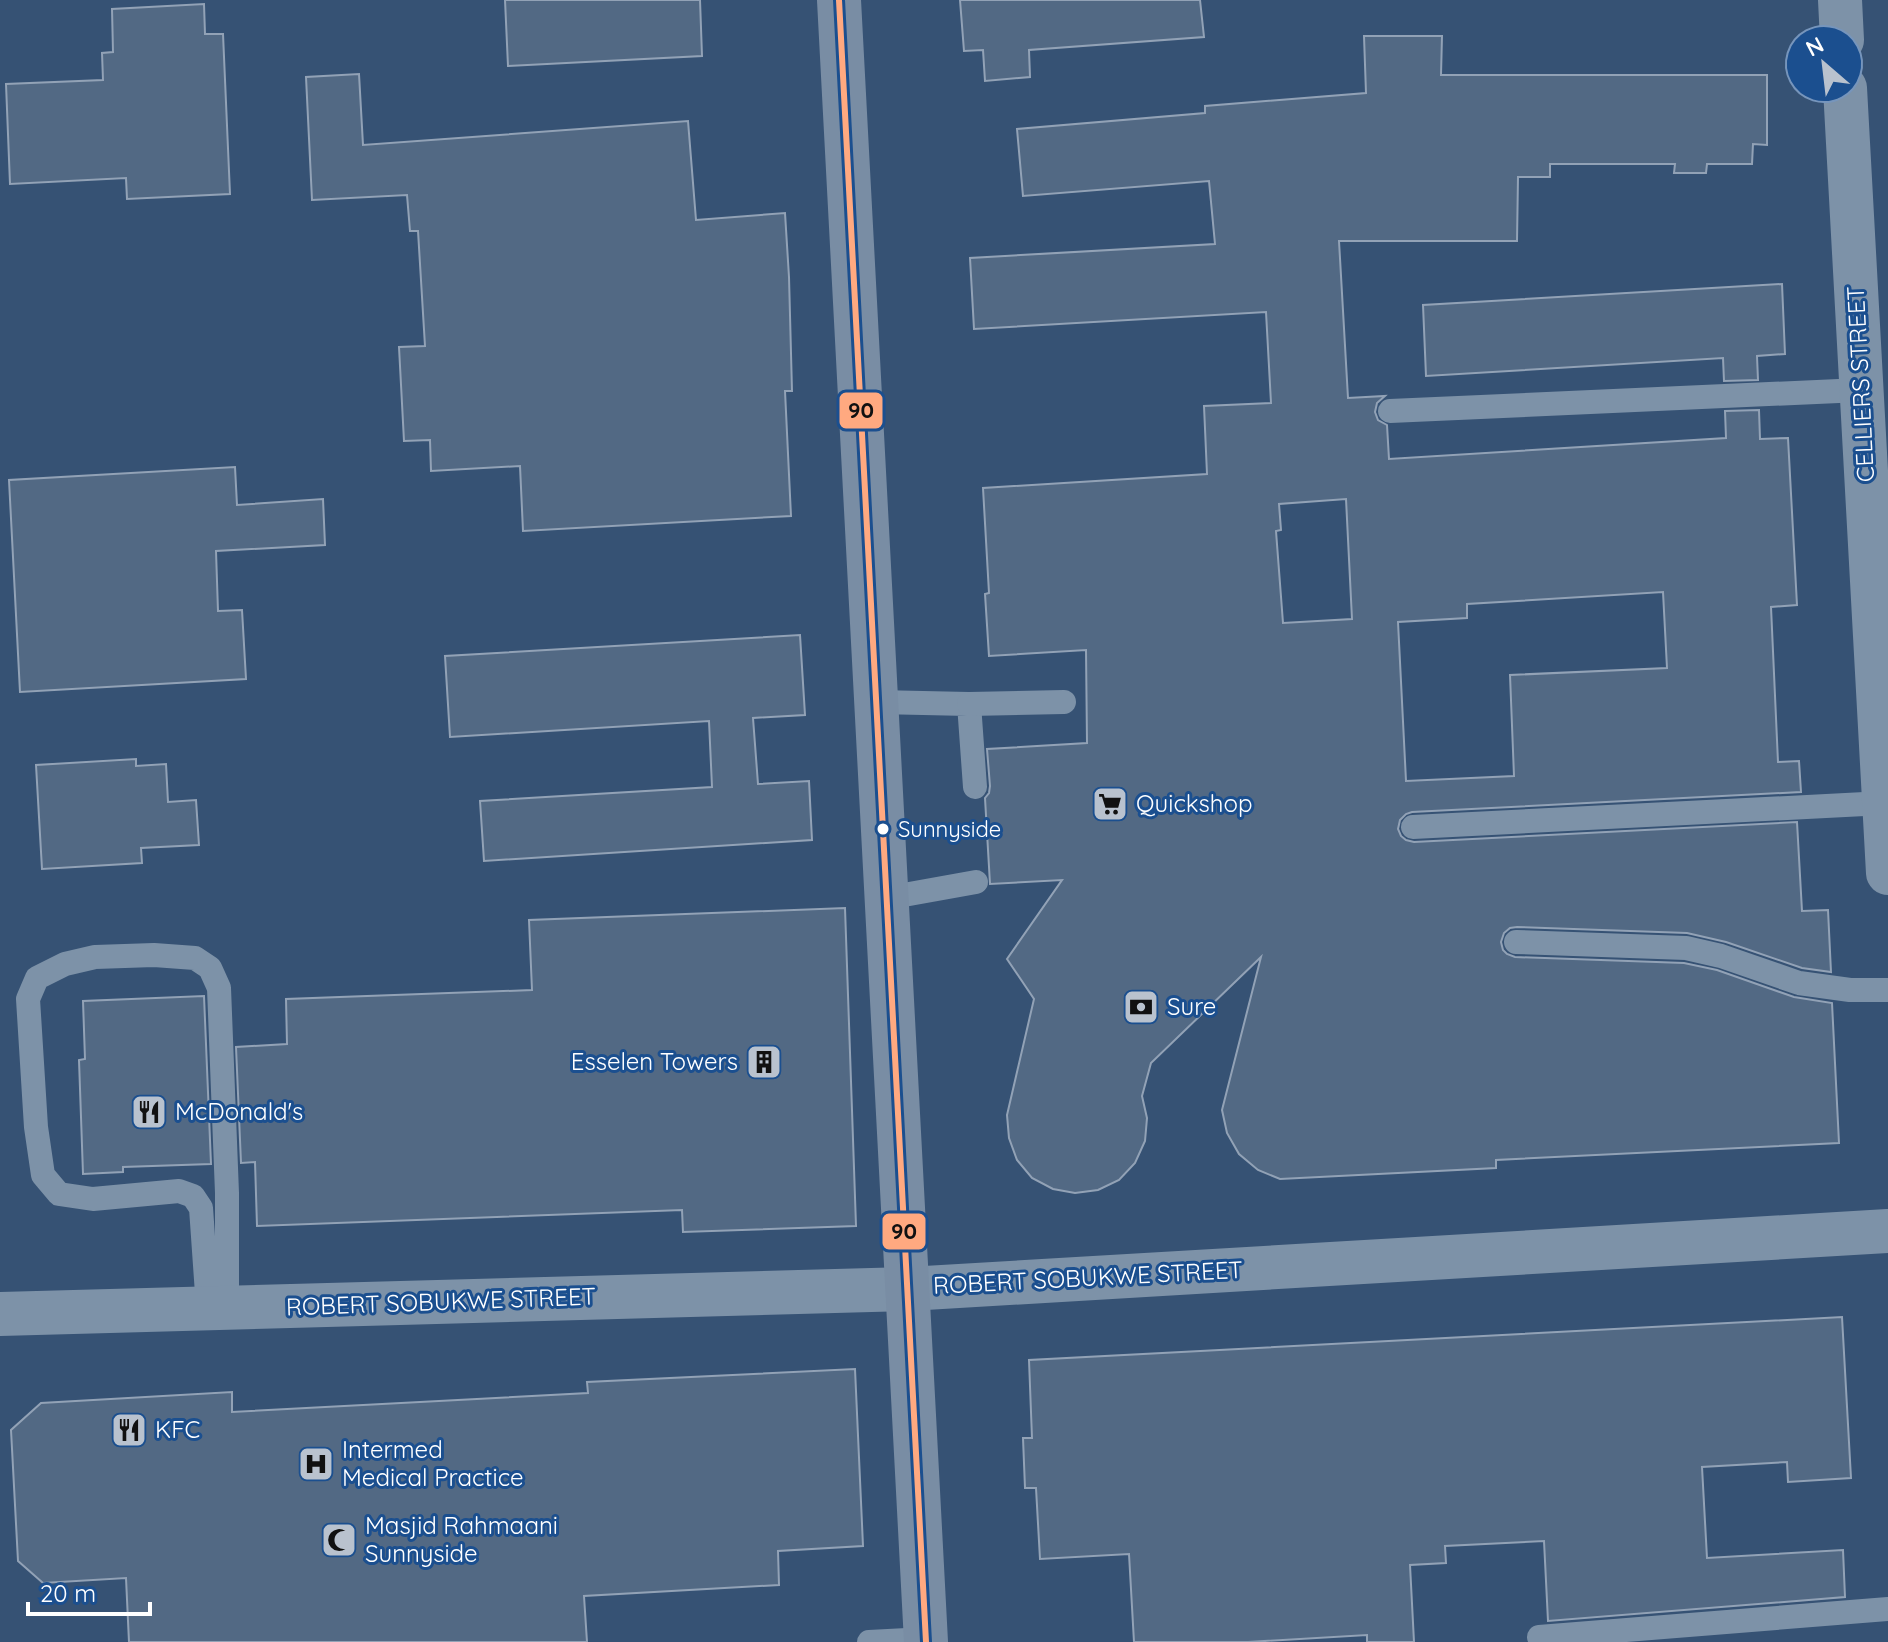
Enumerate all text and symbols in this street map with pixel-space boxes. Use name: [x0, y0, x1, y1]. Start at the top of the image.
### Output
north arrow: [1784, 24, 1864, 104]
text: N: [1801, 30, 1828, 62]
street label: CELLIERS STREET: [1840, 285, 1880, 483]
line badge: 90: [838, 391, 884, 430]
text: 90: [848, 396, 874, 424]
supermarket icon: Quickshop: [1091, 785, 1129, 823]
place label: Quickshop: [1136, 788, 1252, 818]
place label: Sunnyside: [898, 815, 1001, 843]
marker: Sunnyside: [875, 821, 891, 837]
bank icon: Sure: [1122, 988, 1160, 1026]
place label: Sure: [1167, 991, 1216, 1021]
building icon: Esselen Towers: [745, 1043, 783, 1081]
place label: Esselen Towers: [571, 1046, 738, 1076]
restaurant icon: McDonald's: [130, 1093, 168, 1131]
place label: McDonald's: [175, 1096, 303, 1126]
line badge: 90: [881, 1212, 927, 1251]
text: 90: [891, 1217, 917, 1245]
street label: ROBERT SOBUKWE STREET: [932, 1254, 1244, 1300]
street label: ROBERT SOBUKWE STREET: [285, 1281, 596, 1321]
restaurant icon: KFC: [110, 1411, 148, 1449]
place label: KFC: [155, 1414, 200, 1444]
place label: Intermed Medical Practice: [342, 1434, 524, 1492]
hospital icon: Intermed Medical Practice: [297, 1445, 335, 1483]
place label: Masjid Rahmaani Sunnyside: [365, 1510, 558, 1568]
mosque icon: Masjid Rahmaani Sunnyside: [320, 1521, 358, 1559]
scale bar: [28, 1566, 150, 1616]
text: 20 m: [40, 1578, 96, 1608]

